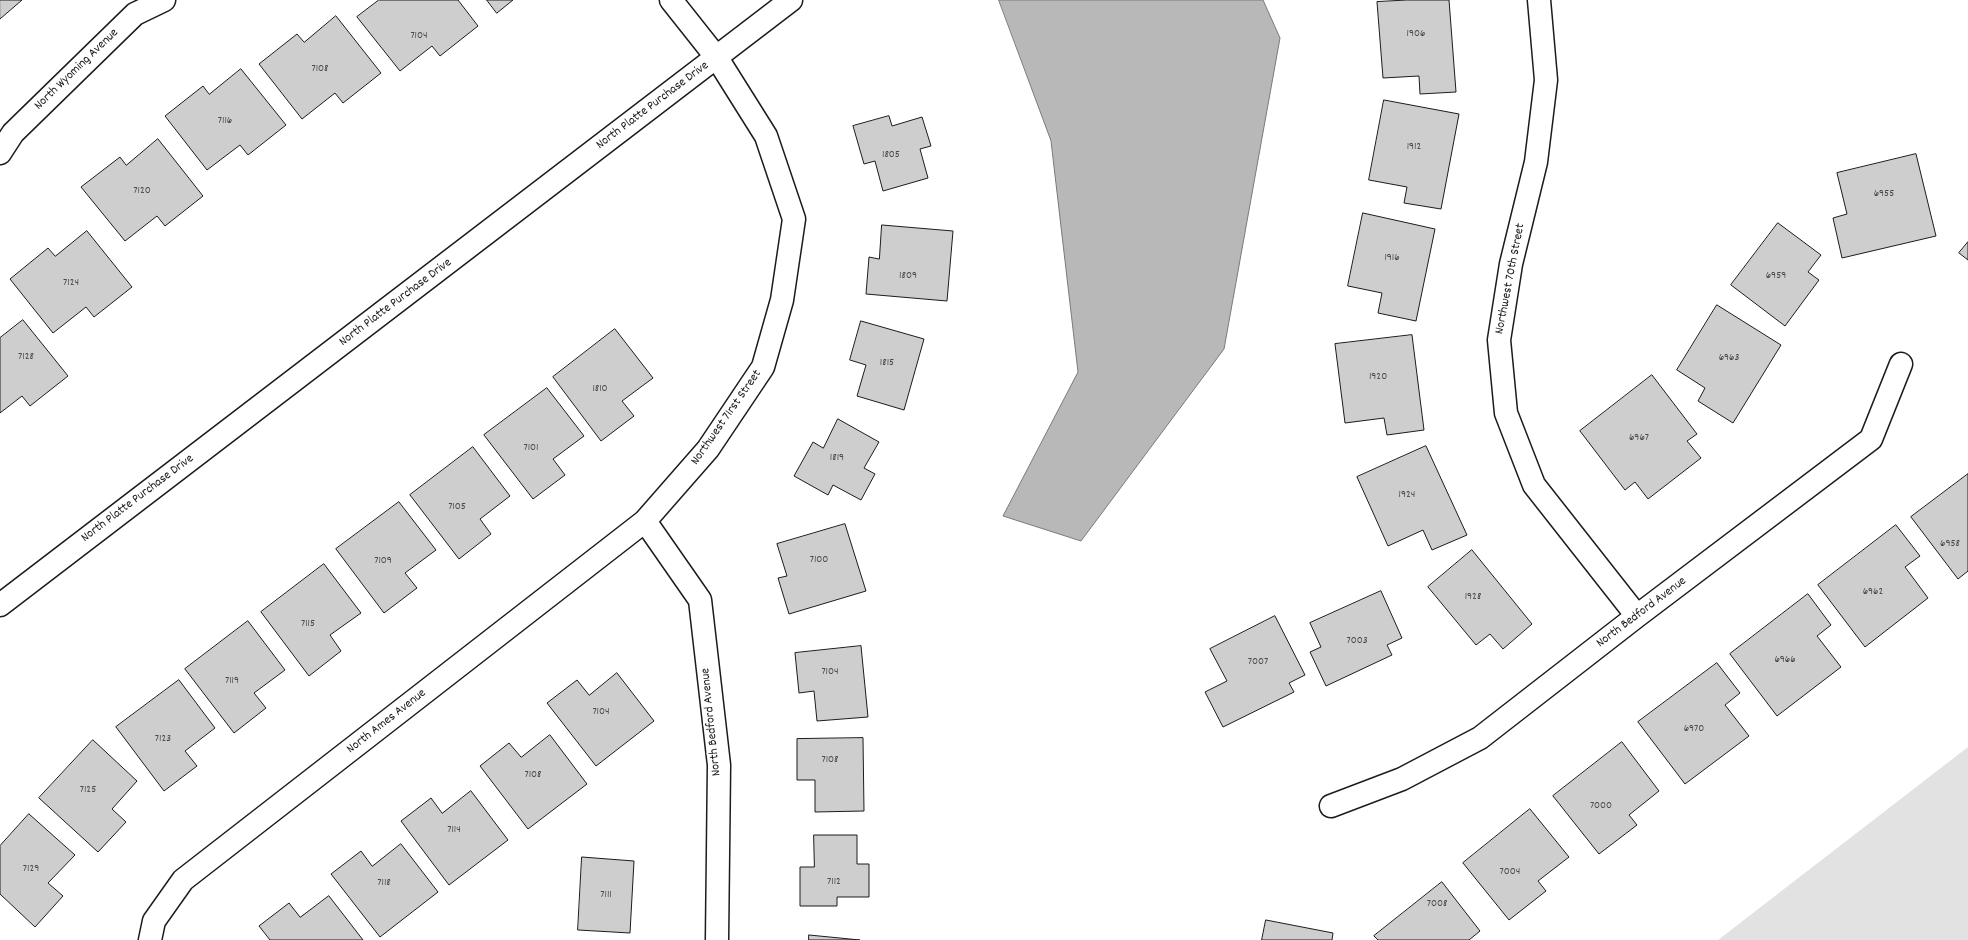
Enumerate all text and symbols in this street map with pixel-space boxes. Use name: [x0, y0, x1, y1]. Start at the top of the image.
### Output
street label: North Wyoming Avenue: [32, 26, 122, 114]
house number: 1906: [1407, 27, 1425, 41]
house number: 7104: [410, 29, 428, 43]
street label: North Platte Purchase Drive: [594, 59, 712, 153]
house number: 7108: [311, 62, 329, 76]
house number: 7116: [218, 114, 232, 128]
house number: 1912: [1407, 140, 1421, 154]
house number: 1805: [882, 148, 900, 162]
house number: 7120: [133, 184, 151, 198]
house number: 6955: [1874, 187, 1894, 201]
street label: Northwest 70th Street: [1493, 222, 1529, 336]
house number: 1916: [1384, 251, 1400, 265]
street label: North Platte Purchase Drive: [337, 256, 455, 350]
house number: 1809: [899, 269, 917, 283]
house number: 6959: [1766, 269, 1786, 283]
house number: 7124: [63, 276, 79, 290]
house number: 7128: [18, 350, 34, 364]
house number: 6963: [1719, 351, 1739, 365]
house number: 1815: [880, 356, 894, 370]
street label: Northwest 71rst Street: [688, 367, 766, 469]
house number: 1920: [1369, 370, 1387, 384]
house number: 1810: [592, 382, 608, 396]
house number: 6967: [1629, 431, 1649, 445]
house number: 7101: [523, 441, 539, 455]
house number: 1819: [830, 451, 844, 465]
street label: North Platte Purchase Drive: [79, 452, 197, 546]
house number: 1924: [1399, 488, 1415, 502]
house number: 7105: [448, 500, 466, 514]
house number: 6958: [1940, 537, 1960, 551]
house number: 7100: [810, 553, 828, 567]
house number: 7109: [374, 554, 392, 568]
street label: North Bedford Avenue: [1594, 574, 1690, 652]
house number: 6962: [1863, 585, 1883, 599]
house number: 1928: [1465, 590, 1481, 604]
house number: 7115: [301, 617, 315, 631]
house number: 7003: [1346, 634, 1368, 648]
house number: 6966: [1774, 653, 1796, 667]
house number: 7007: [1248, 655, 1268, 669]
house number: 7104: [821, 665, 839, 679]
street label: North Bedford Avenue: [699, 667, 725, 777]
house number: 7119: [225, 674, 239, 688]
street label: North Ames Avenue: [344, 686, 430, 758]
house number: 7104: [592, 705, 610, 719]
house number: 6970: [1684, 722, 1704, 736]
house number: 7123: [155, 732, 171, 746]
house number: 7108: [821, 753, 839, 767]
house number: 7108: [524, 768, 542, 782]
house number: 7125: [80, 783, 96, 797]
house number: 7000: [1590, 799, 1612, 813]
house number: 7114: [447, 823, 461, 837]
house number: 7129: [23, 862, 39, 876]
house number: 7004: [1500, 865, 1520, 879]
house number: 7112: [827, 875, 841, 889]
house number: 7118: [377, 876, 391, 890]
house number: 7111: [600, 888, 612, 902]
house number: 7008: [1427, 897, 1447, 911]

